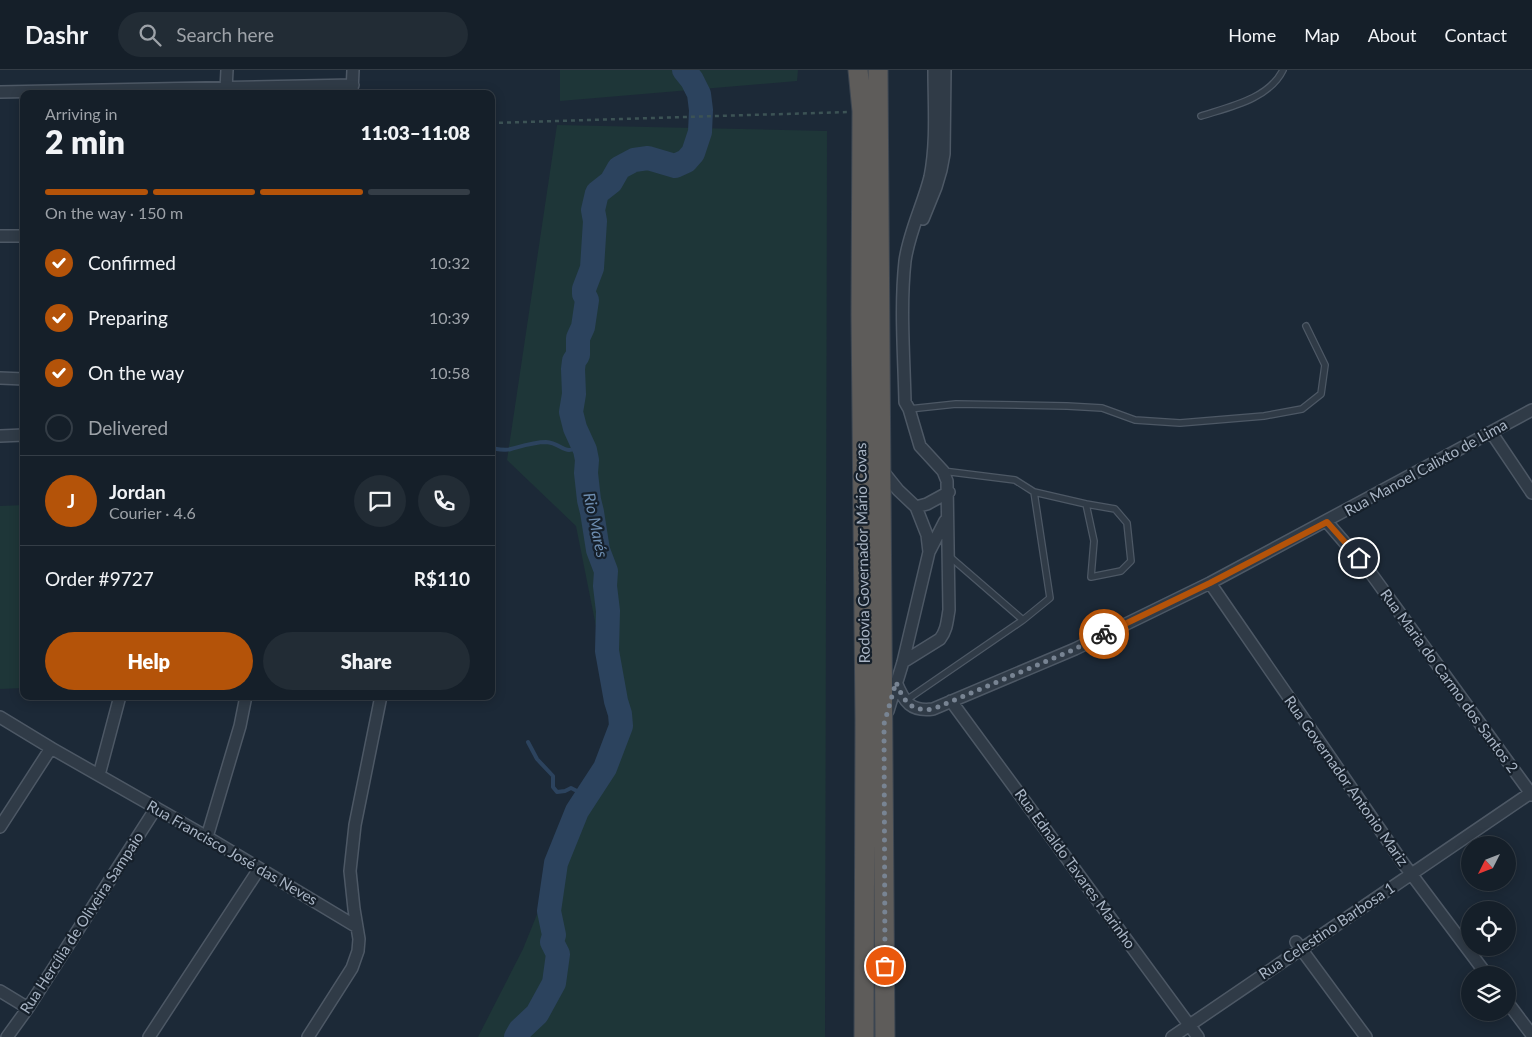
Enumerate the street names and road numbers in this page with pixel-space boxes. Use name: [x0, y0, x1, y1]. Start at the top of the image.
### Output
street label: Rua Manoel Calixto de Lima: [1341, 415, 1510, 519]
street label: Rodovia Governador Mário Covas: [851, 442, 873, 664]
street label: Rua Maria do Carmo dos Santos 2: [1377, 585, 1522, 776]
street label: Rua Governador Antonio Mariz: [1281, 692, 1413, 869]
street label: Rua Ednaldo Tavares Marinho: [1012, 785, 1140, 952]
street label: Rua Francisco José das Neves: [144, 796, 321, 908]
street label: Rua Hercília de Oliveira Sampaio: [16, 828, 147, 1017]
street label: Rua Celestino Barbosa 1: [1255, 878, 1398, 982]

